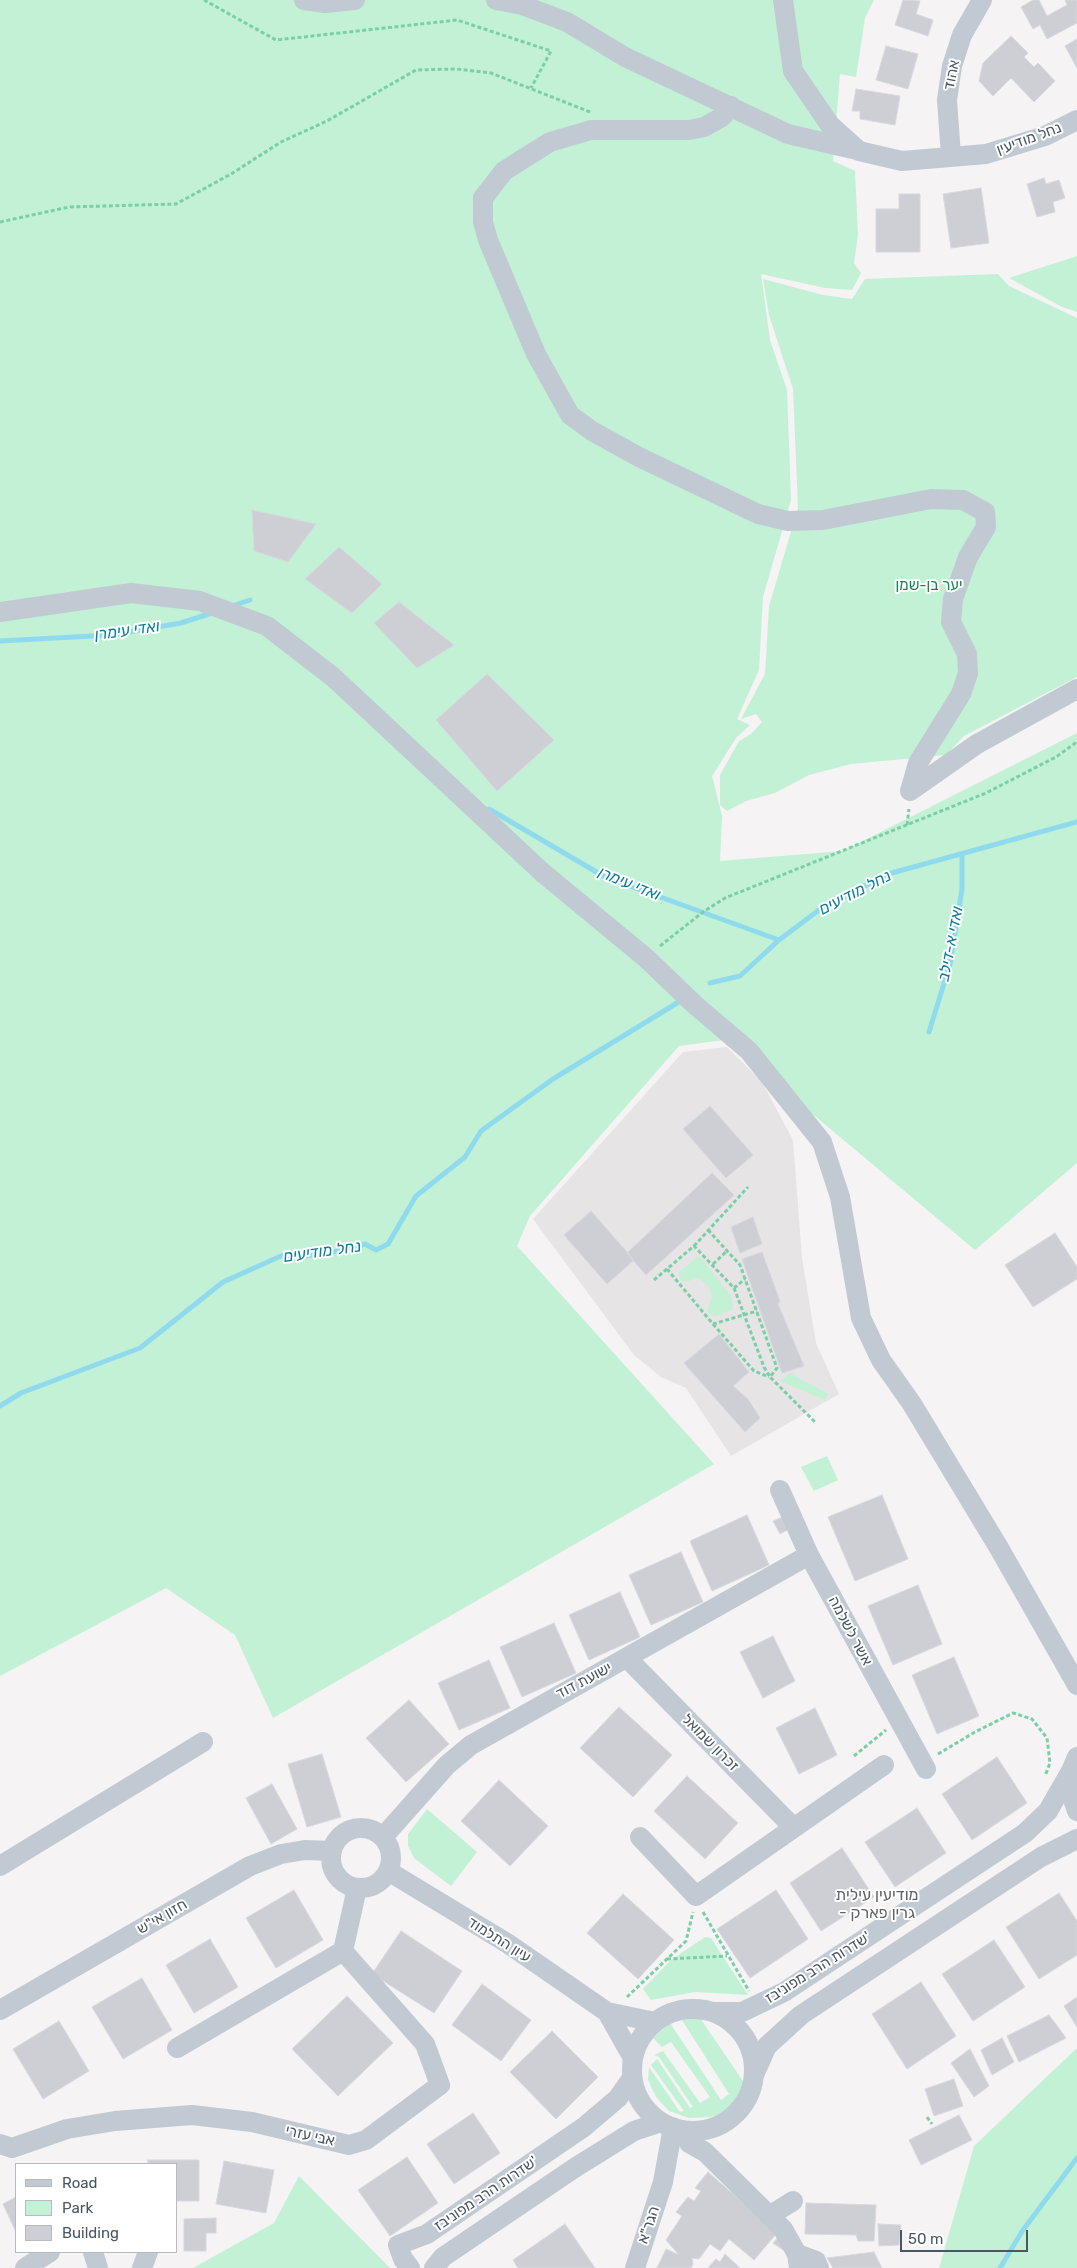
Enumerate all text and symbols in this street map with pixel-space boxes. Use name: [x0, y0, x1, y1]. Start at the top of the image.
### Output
street label: אהוד: [940, 58, 964, 92]
street label: נחל מודיעין: [994, 119, 1064, 159]
park label: יער בן-שמן: [896, 577, 962, 595]
water label: ואדי עימרן: [93, 617, 161, 645]
water label: ואדי עימרן: [595, 863, 663, 905]
water label: נחל מודיעים: [816, 867, 894, 919]
water label: ואדי א-דילב: [934, 905, 968, 983]
water label: נחל מודיעים: [282, 1237, 362, 1267]
street label: אשר לשלמה: [824, 1593, 876, 1669]
street label: ישועת דוד: [553, 1659, 615, 1703]
street label: זכרון שמואל: [678, 1711, 742, 1775]
district label: מודיעין עילית - גרין פארק: [835, 1885, 919, 1923]
street label: חזון אי"ש: [134, 1895, 190, 1939]
street label: עיון התלמוד: [464, 1913, 534, 1967]
street label: שדרות הרב מפוניבז': [762, 1928, 874, 2008]
street label: אבי עזרי: [284, 2122, 336, 2150]
street label: שדרות הרב מפוניבז': [431, 2153, 541, 2235]
legend: [15, 2163, 178, 2253]
text: Road: [62, 2174, 98, 2192]
text: Park: [62, 2199, 93, 2217]
street label: הגר"א: [634, 2204, 664, 2246]
scale bar: [902, 2220, 1030, 2252]
text: Building: [62, 2224, 119, 2242]
text: 50 m: [908, 2230, 943, 2248]

